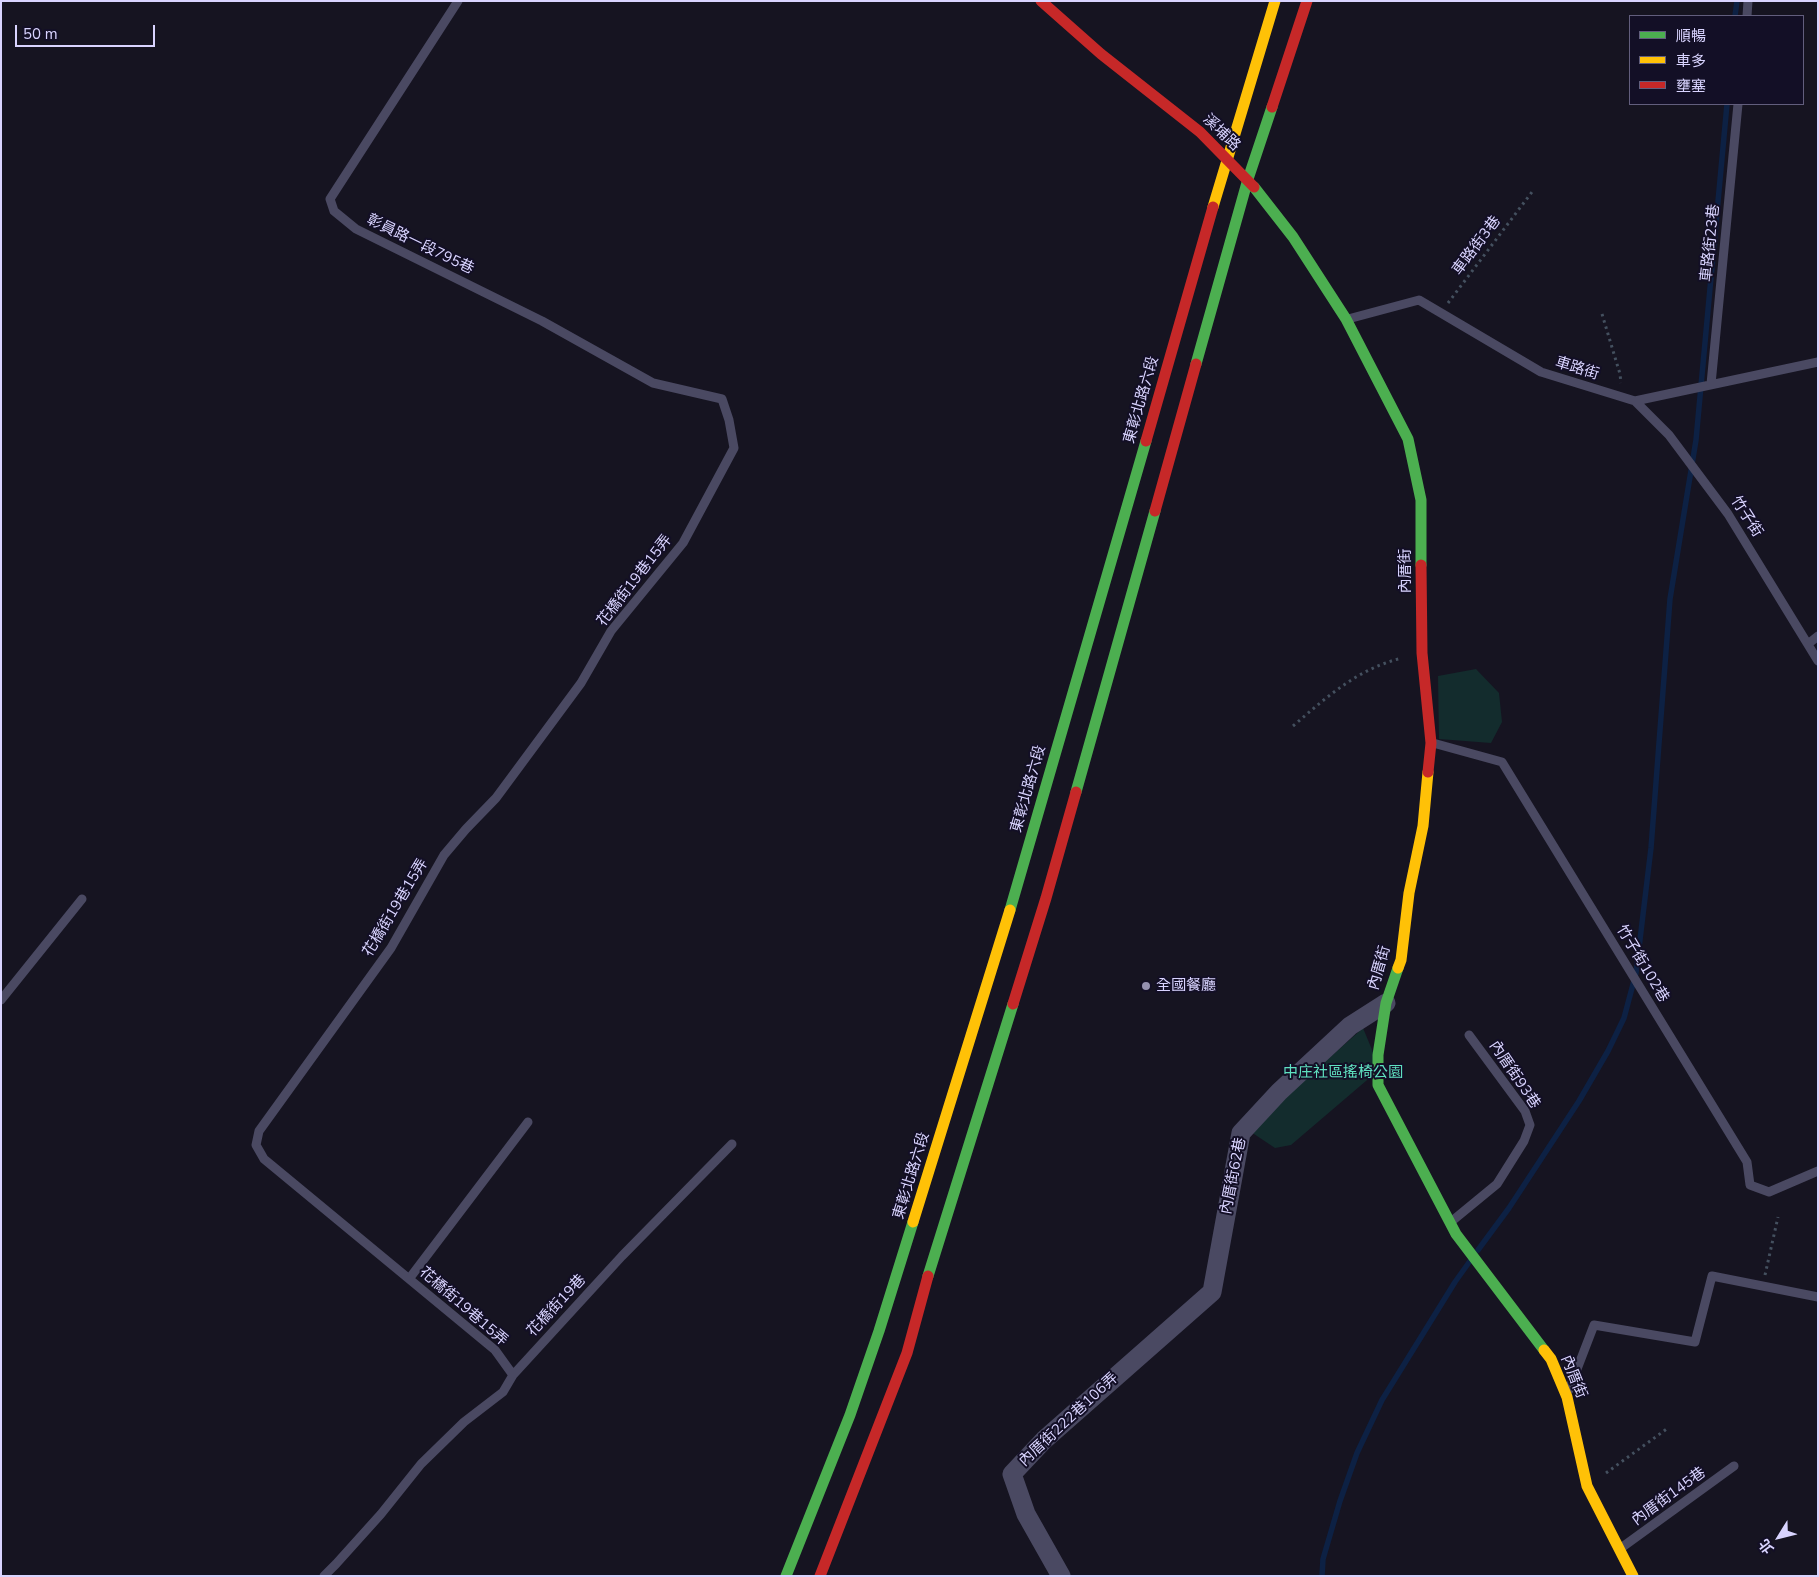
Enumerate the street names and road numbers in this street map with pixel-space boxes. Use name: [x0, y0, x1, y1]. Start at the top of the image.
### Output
street label: 溪埔路: [1199, 111, 1243, 155]
street label: 車路街23巷: [1698, 203, 1724, 283]
street label: 彰員路一段795巷: [363, 211, 477, 279]
street label: 車路街3巷: [1449, 213, 1505, 279]
street label: 東彰北路六段: [1121, 354, 1163, 446]
street label: 車路街: [1553, 354, 1601, 384]
street label: 竹子街: [1726, 493, 1766, 541]
street label: 花橋街19巷15弄: [594, 532, 676, 630]
street label: 內厝街: [1397, 549, 1415, 593]
street label: 東彰北路六段: [1008, 743, 1050, 835]
street label: 花橋街19巷15弄: [360, 856, 432, 960]
street label: 竹子街102巷: [1612, 922, 1672, 1006]
street label: 內厝街: [1365, 944, 1395, 992]
street label: 內厝街93巷: [1485, 1038, 1543, 1112]
street label: 東彰北路六段: [890, 1130, 934, 1222]
street label: 內厝街62巷: [1218, 1136, 1250, 1216]
street label: 花橋街19巷15弄: [415, 1264, 511, 1350]
street label: 花橋街19巷: [524, 1271, 590, 1341]
street label: 內厝街: [1556, 1353, 1590, 1401]
street label: 內厝街222巷106弄: [1016, 1369, 1122, 1471]
street label: 內厝街145巷: [1629, 1464, 1709, 1530]

